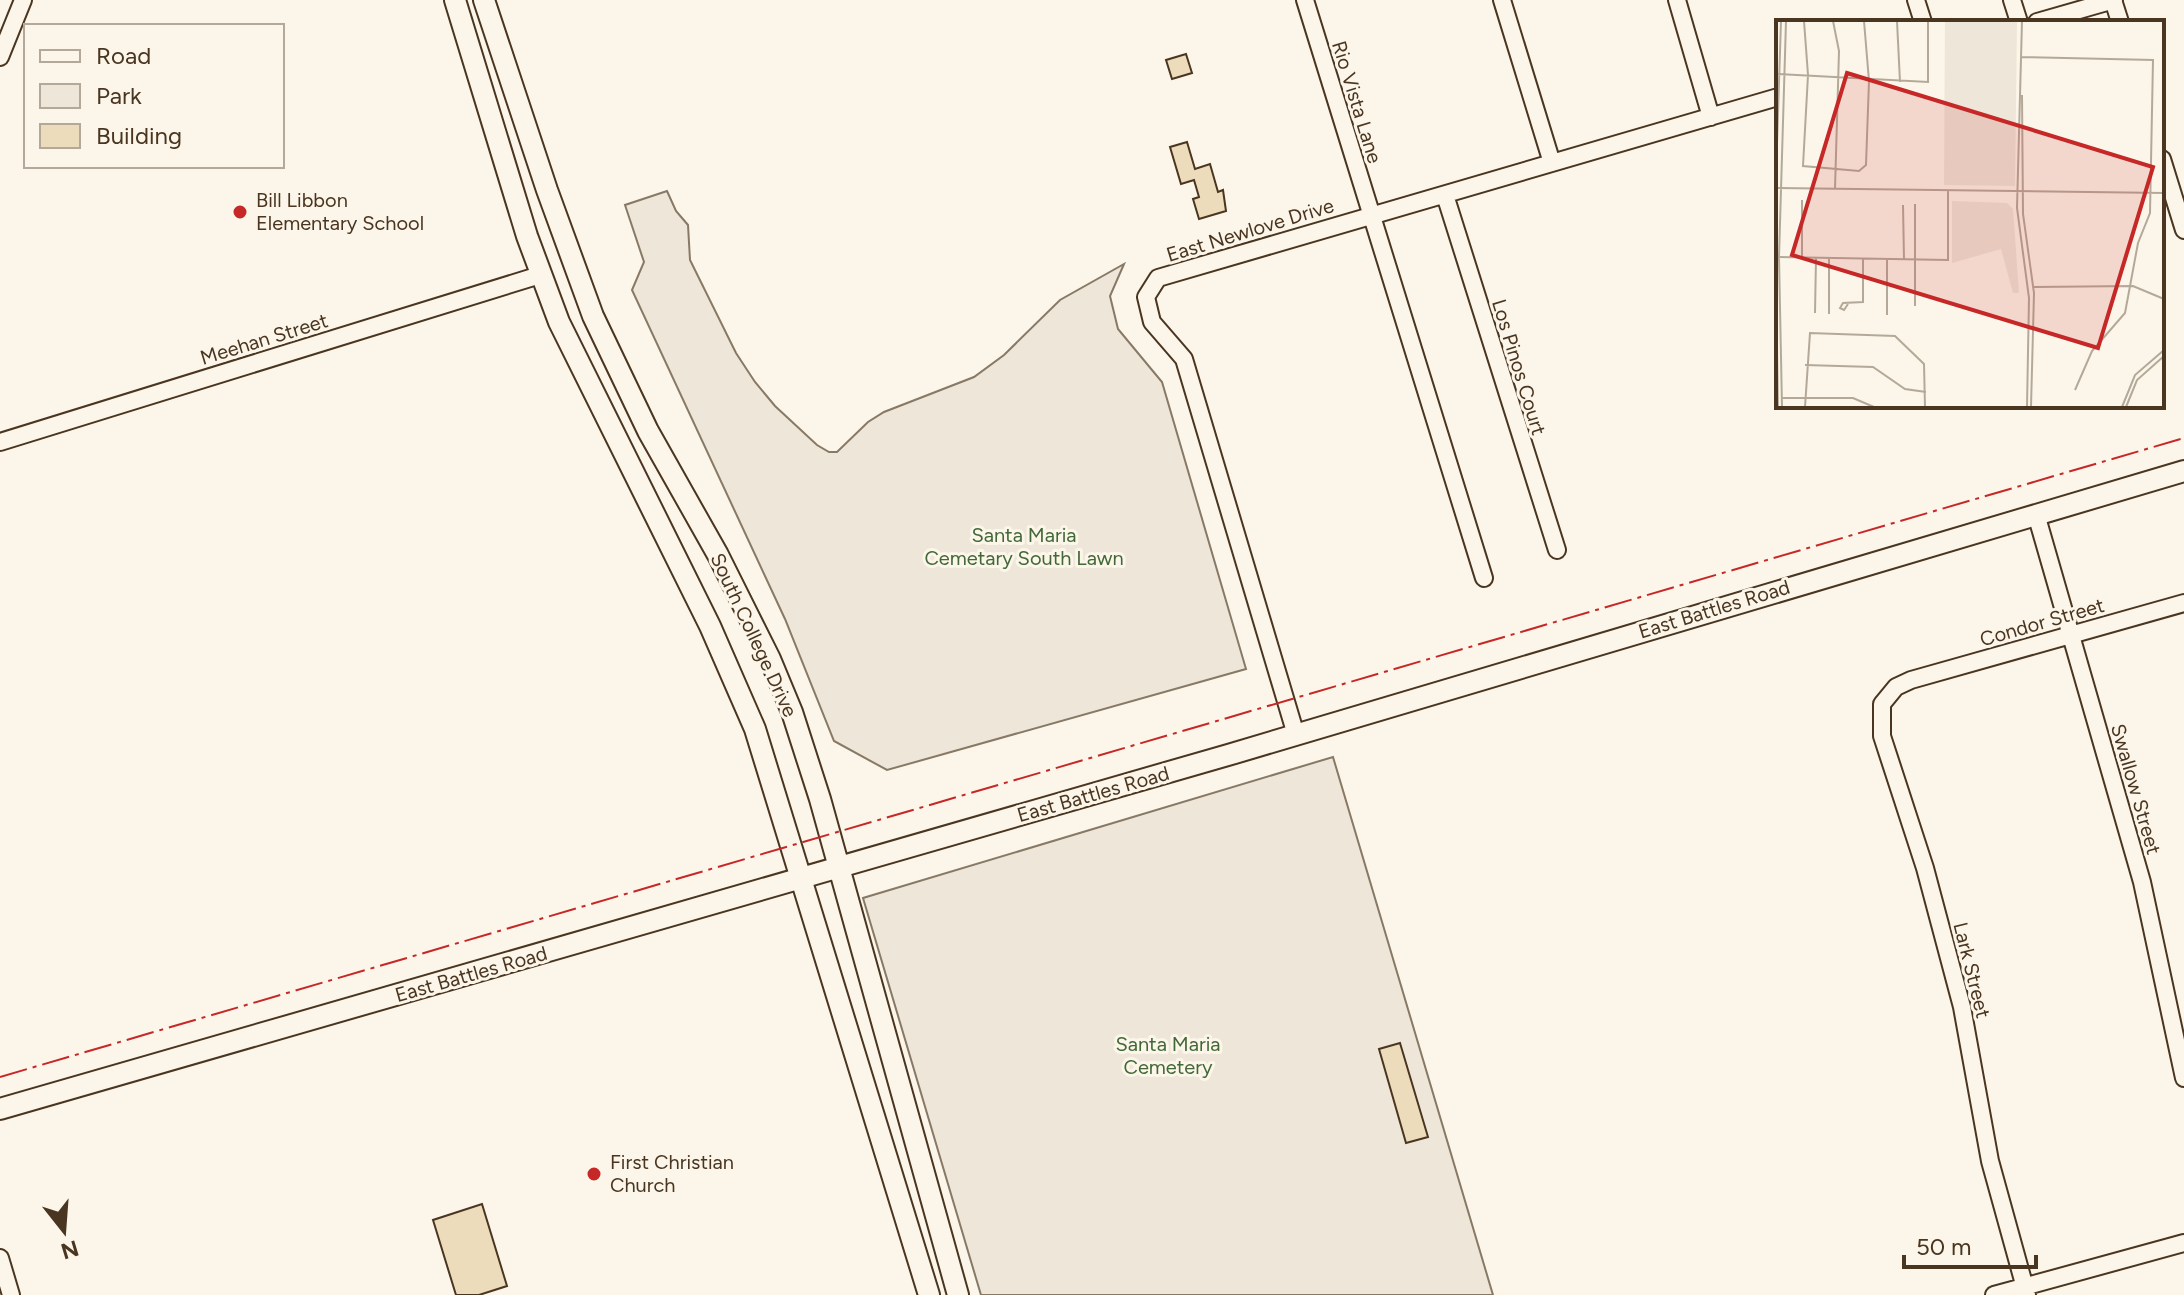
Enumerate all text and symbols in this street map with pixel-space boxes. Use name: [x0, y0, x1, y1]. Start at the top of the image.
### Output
inset map: [1776, 20, 2164, 408]
legend: [24, 24, 284, 168]
street label: Rio Vista Lane: [1327, 38, 1387, 166]
text: Road: [96, 41, 151, 70]
text: Park: [96, 81, 142, 110]
text: Building: [96, 121, 182, 150]
place label: Bill Libbon Elementary School: [256, 188, 424, 235]
street label: East Newlove Drive: [1163, 193, 1337, 267]
marker: Bill Libbon Elementary School: [231, 203, 249, 221]
street label: Los Pinos Court: [1487, 296, 1551, 438]
street label: Meehan Street: [197, 308, 331, 370]
park label: Santa Maria Cemetary South Lawn: [924, 523, 1124, 570]
street label: South College Drive: [705, 549, 803, 721]
street label: East Battles Road: [1635, 575, 1793, 643]
street label: Condor Street: [1977, 593, 2107, 651]
street label: Swallow Street: [2106, 721, 2166, 857]
street label: East Battles Road: [1014, 761, 1172, 827]
street label: Lark Street: [1949, 920, 1995, 1020]
street label: East Battles Road: [392, 941, 550, 1007]
park label: Santa Maria Cemetery: [1115, 1032, 1221, 1079]
place label: First Christian Church: [610, 1150, 734, 1197]
marker: First Christian Church: [585, 1165, 603, 1183]
north arrow: [24, 1191, 104, 1271]
scale bar: [1904, 1219, 2036, 1269]
text: 50 m: [1916, 1232, 1972, 1261]
text: N: [58, 1234, 82, 1265]

